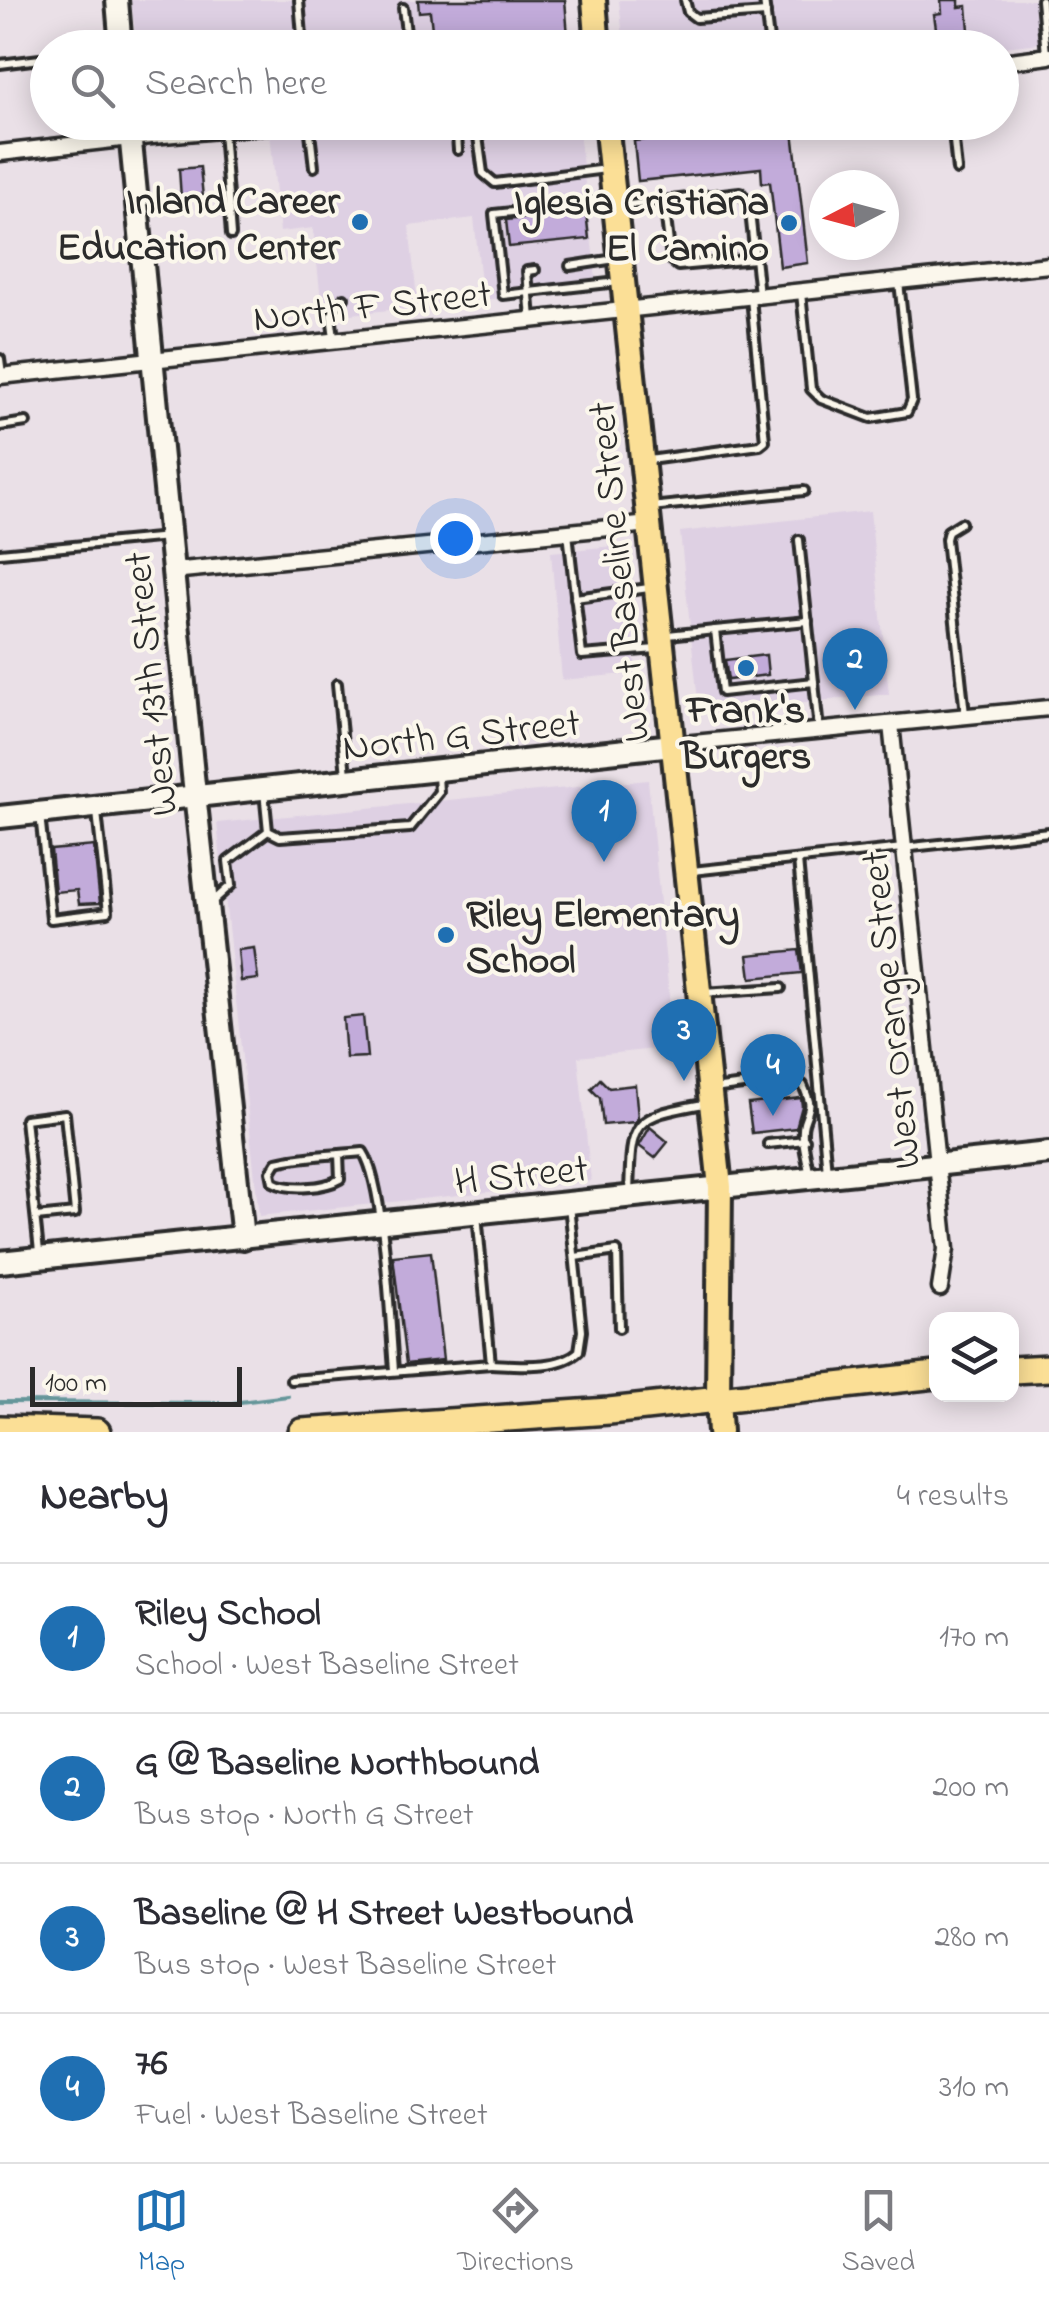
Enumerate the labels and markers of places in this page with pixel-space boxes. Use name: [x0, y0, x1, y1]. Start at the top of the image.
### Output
place label: Inland Career Education Center: [57, 174, 342, 279]
place label: Iglesia Cristiana El Camino: [514, 175, 769, 280]
marker: Inland Career Education Center: [349, 211, 371, 233]
marker: Iglesia Cristiana El Camino: [778, 212, 800, 234]
pin: 2: [822, 628, 888, 710]
marker: Frank's Burgers: [735, 657, 757, 679]
place label: Frank's Burgers: [679, 683, 811, 788]
pin: 1: [572, 780, 636, 862]
place label: Riley Elementary School: [466, 887, 739, 992]
marker: Riley Elementary School: [435, 924, 457, 946]
pin: 3: [652, 998, 716, 1081]
pin: 4: [740, 1034, 806, 1116]

